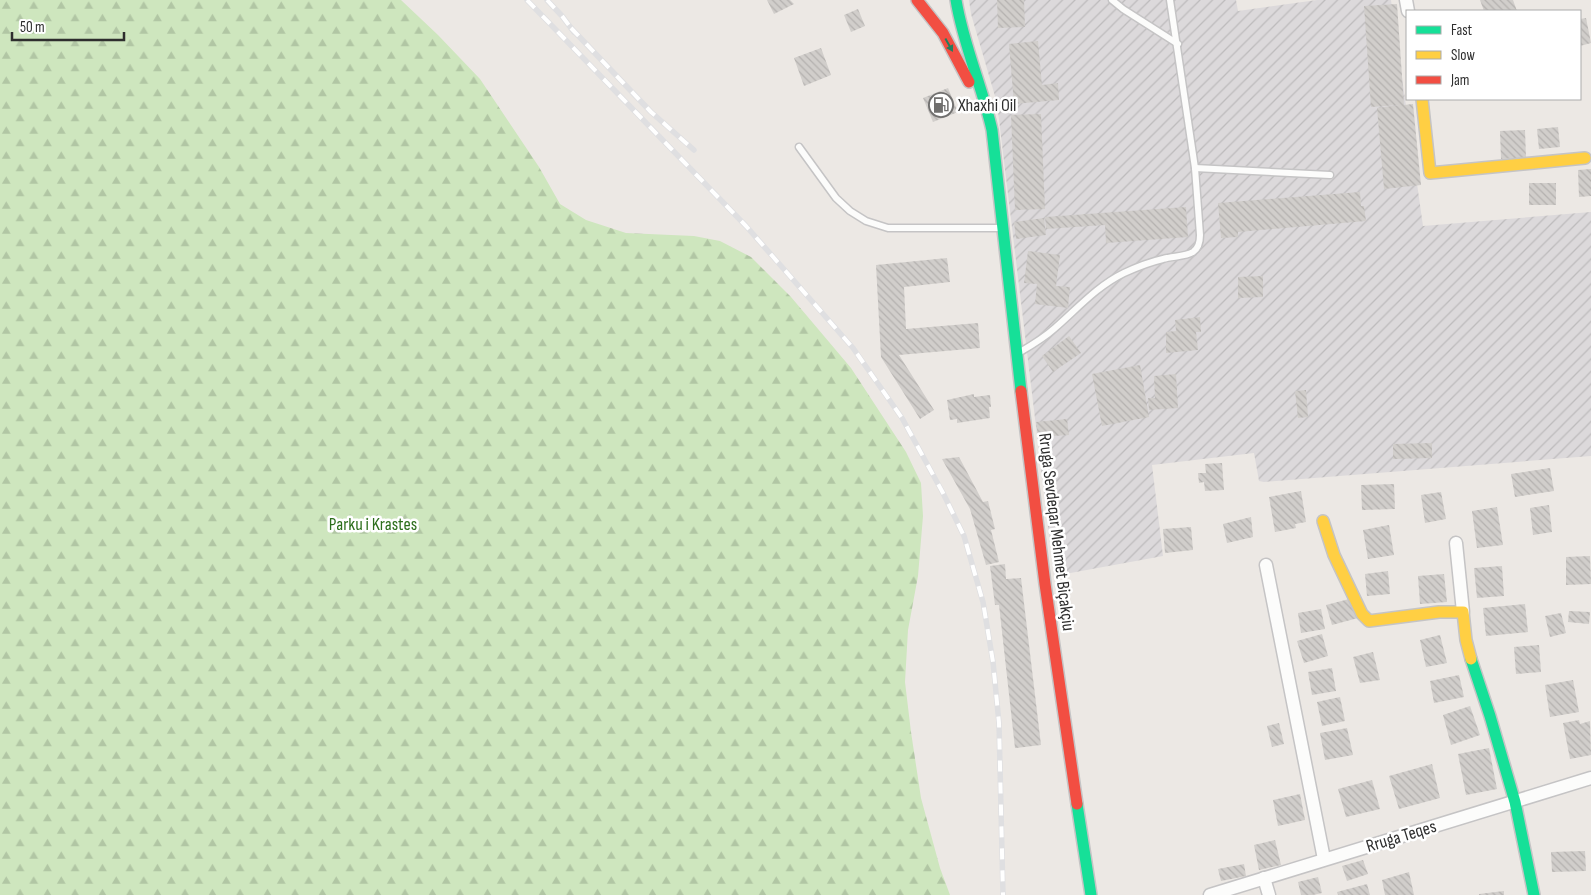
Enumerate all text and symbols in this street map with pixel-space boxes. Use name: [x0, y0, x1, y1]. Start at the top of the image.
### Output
scale bar: [12, 10, 125, 42]
legend: [1406, 10, 1581, 100]
text: 50 m: [20, 18, 45, 37]
text: Fast: [1451, 21, 1473, 40]
one-way arrow: [945, 38, 954, 52]
text: Slow: [1451, 46, 1475, 65]
text: Jam: [1450, 71, 1469, 90]
fuel station icon: Xhaxhi Oil: [928, 92, 954, 118]
place label: Xhaxhi Oil: [957, 95, 1016, 116]
street label: Rruga Sevdeqar Mehmet Biçakçiu: [1034, 432, 1079, 632]
park label: Parku i Krastes: [329, 514, 417, 535]
street label: Rruga Teqes: [1364, 816, 1439, 857]

